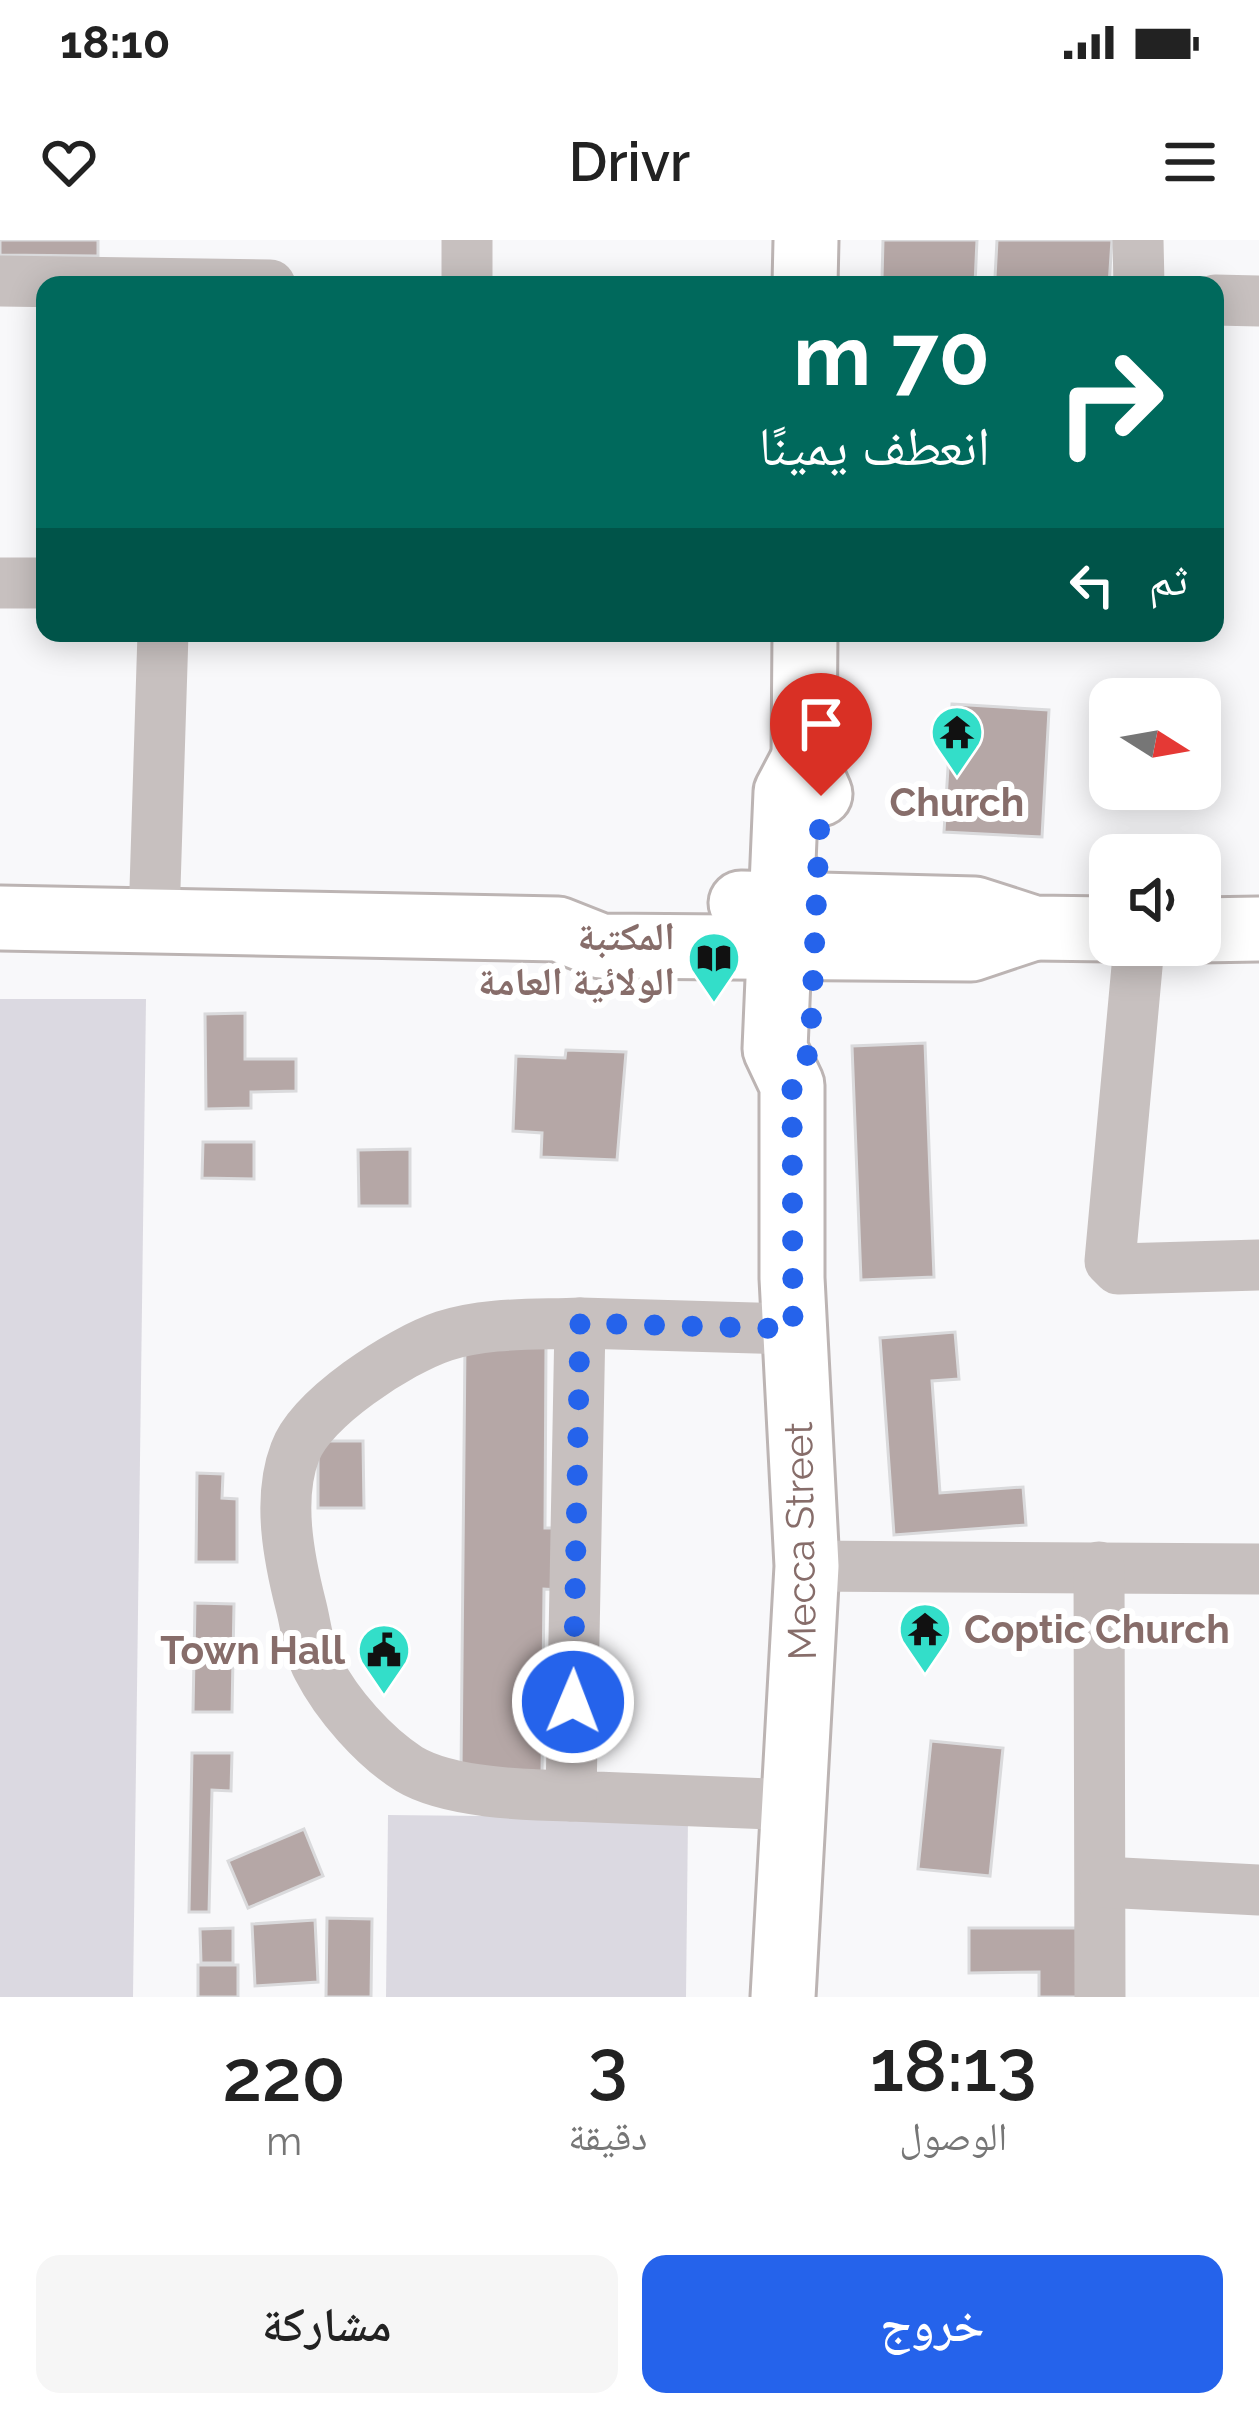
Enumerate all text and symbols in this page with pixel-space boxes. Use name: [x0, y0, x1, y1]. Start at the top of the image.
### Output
text: 18:10: [60, 16, 170, 69]
icon: heart: [36, 129, 102, 195]
icon: menu: [1157, 129, 1223, 195]
text: Drivr: [569, 130, 690, 194]
text: 70 m: [793, 306, 990, 405]
icon: right: [1032, 324, 1188, 480]
text: انعطف يمينًا: [758, 414, 990, 478]
icon: left: [1059, 552, 1125, 618]
text: ثم: [1149, 553, 1188, 606]
pin: [770, 673, 872, 796]
north arrow: [1089, 678, 1221, 810]
map controls: [1089, 678, 1221, 966]
icon: arrive: [788, 691, 854, 757]
temple icon: Church: [929, 704, 985, 778]
place label: Church: [890, 779, 1024, 825]
button: sound: [1089, 834, 1221, 966]
place label: المكتبة الولائية العامة: [478, 913, 675, 1004]
library icon: المكتبة الولائية العامة: [686, 930, 742, 1004]
street label: Mecca Street: [775, 1421, 825, 1661]
temple icon: Coptic Church: [897, 1601, 953, 1675]
place label: Coptic Church: [964, 1606, 1230, 1652]
public building icon: Town Hall: [356, 1622, 412, 1696]
place label: Town Hall: [160, 1627, 346, 1673]
position arrow: [510, 1639, 636, 1765]
text: 3: [588, 2023, 628, 2108]
text: 18:13: [870, 2023, 1037, 2108]
text: 220: [222, 2033, 346, 2118]
text: دقيقة: [568, 2113, 647, 2159]
text: الوصول: [899, 2113, 1007, 2159]
text: m: [266, 2118, 302, 2164]
button: مشاركة: [36, 2255, 618, 2393]
button: خروج: [642, 2255, 1223, 2393]

